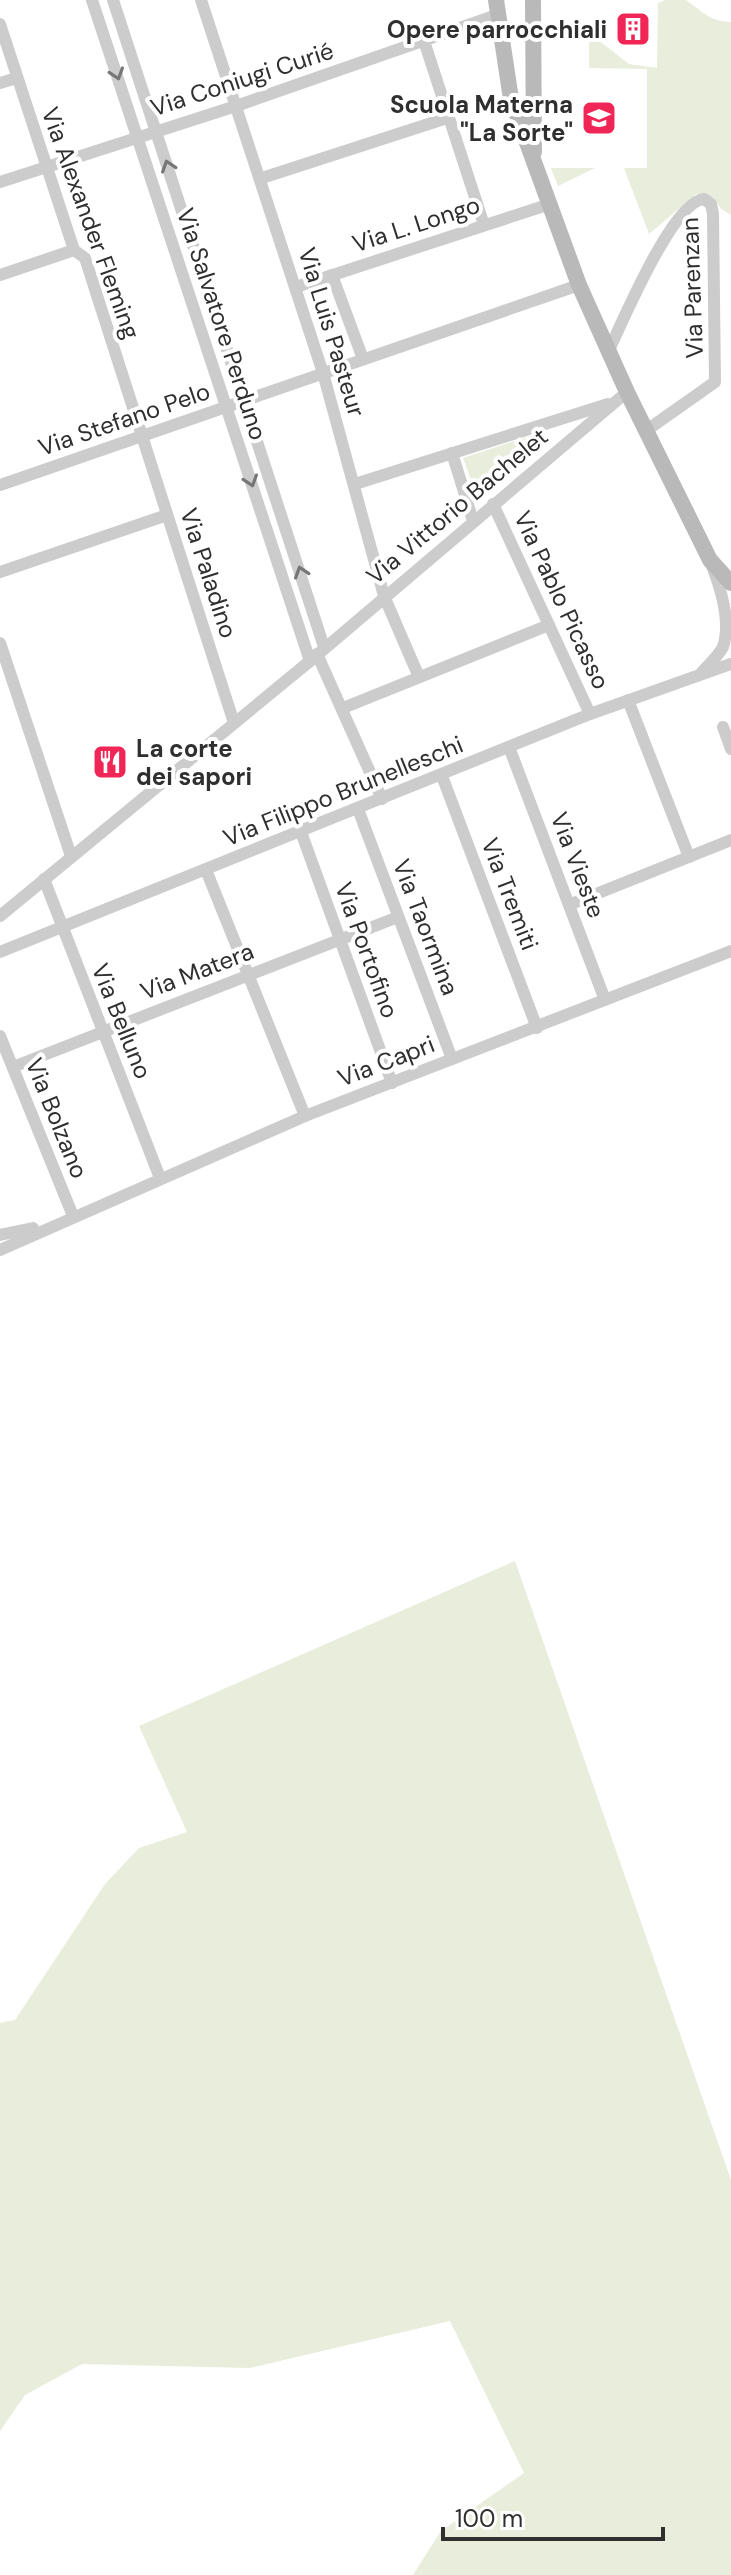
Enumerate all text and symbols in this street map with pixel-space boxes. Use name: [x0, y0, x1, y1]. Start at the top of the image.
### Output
building icon: Opere parrocchiali: [614, 10, 652, 48]
place label: Opere parrocchiali: [387, 14, 607, 45]
street label: Via Coniugi Curié: [146, 35, 338, 123]
one-way arrow: [108, 67, 124, 80]
place label: Scuola Materna "La Sorte": [390, 89, 573, 148]
school or university icon: Scuola Materna "La Sorte": [580, 99, 618, 137]
street label: Via Alexander Fleming: [35, 103, 147, 343]
one-way arrow: [161, 159, 177, 173]
street label: Via L. Longo: [348, 189, 484, 259]
street label: Via Salvatore Perduno: [170, 204, 274, 444]
street label: Via Parenzan: [674, 217, 710, 359]
street label: Via Luis Pasteur: [292, 244, 372, 420]
street label: Via Stefano Pelo: [34, 375, 214, 463]
street label: Via Vittorio Bachelet: [360, 421, 554, 591]
one-way arrow: [242, 473, 258, 487]
street label: Via Paladino: [173, 504, 245, 642]
street label: Via Pablo Picasso: [507, 506, 617, 694]
one-way arrow: [294, 566, 310, 580]
street label: Via Filippo Brunelleschi: [219, 729, 467, 853]
place label: La corte dei sapori: [136, 733, 252, 792]
restaurant icon: La corte dei sapori: [91, 743, 129, 781]
street label: Via Vieste: [544, 808, 612, 922]
street label: Via Tremiti: [474, 833, 546, 955]
street label: Via Taormina: [386, 855, 466, 999]
street label: Via Portofino: [328, 878, 406, 1022]
street label: Via Matera: [136, 935, 258, 1007]
street label: Via Belluno: [85, 959, 159, 1083]
street label: Via Capri: [333, 1028, 439, 1094]
street label: Via Bolzano: [19, 1053, 95, 1183]
scale bar: [443, 2491, 663, 2541]
text: 100 m: [455, 2503, 523, 2534]

